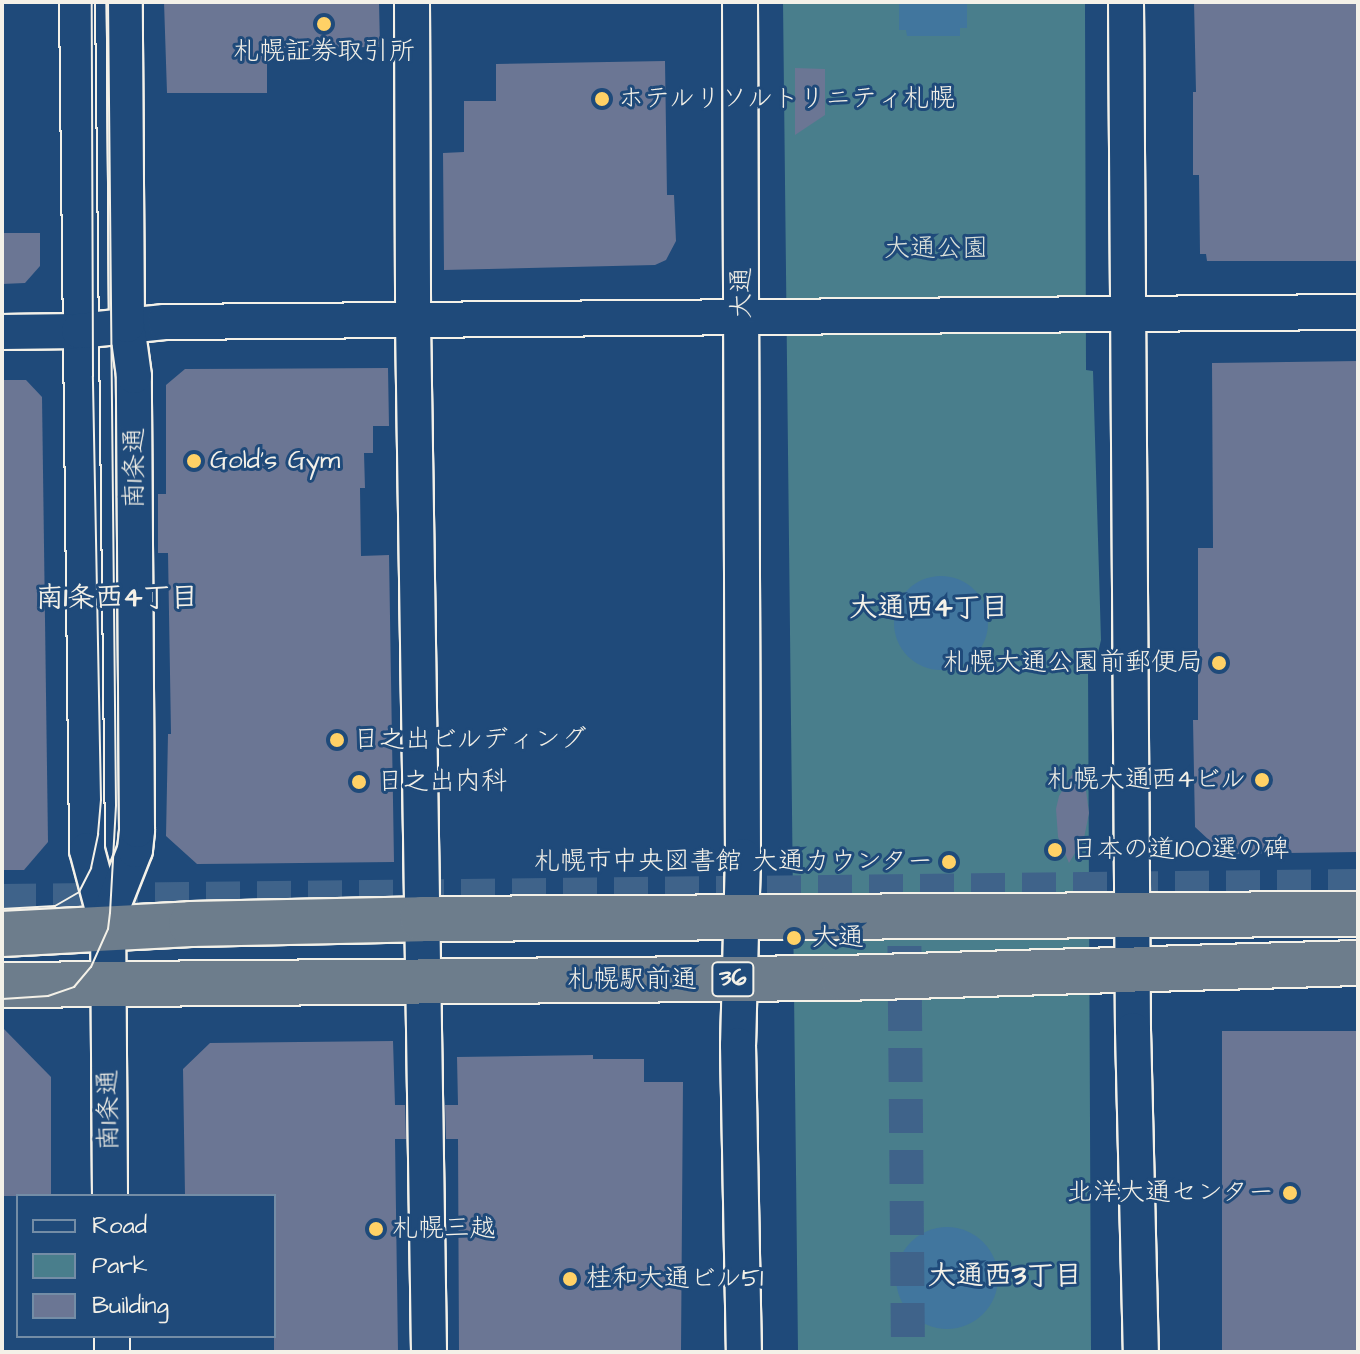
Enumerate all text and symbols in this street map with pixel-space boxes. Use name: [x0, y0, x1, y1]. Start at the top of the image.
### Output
marker: 札幌証券取引所: [315, 15, 333, 33]
place label: 札幌証券取引所: [233, 36, 415, 68]
place label: ホテルリソルトリニティ札幌: [618, 83, 956, 115]
marker: ホテルリソルトリニティ札幌: [593, 90, 611, 108]
park label: 大通公園: [884, 233, 988, 265]
street label: 大通: [726, 267, 758, 319]
street label: 南1条通: [119, 427, 151, 509]
place label: Gold's Gym: [210, 445, 340, 477]
marker: Gold's Gym: [185, 452, 203, 470]
district label: 南1条西4丁目: [36, 581, 198, 615]
district label: 大通西4丁目: [849, 591, 1009, 625]
place label: 札幌大通公園前郵便局: [943, 647, 1203, 679]
marker: 札幌大通公園前郵便局: [1210, 654, 1228, 672]
place label: 日之出ビルディング: [353, 724, 587, 756]
marker: 日之出ビルディング: [328, 731, 346, 749]
place label: 札幌大通西4ビル: [1046, 764, 1246, 796]
place label: 日之出内科: [377, 766, 507, 798]
marker: 日之出内科: [348, 771, 370, 793]
marker: 札幌大通西4ビル: [1253, 771, 1271, 789]
place label: 日本の道100選の碑: [1071, 834, 1289, 866]
marker: 日本の道100選の碑: [1046, 841, 1064, 859]
place label: 札幌市中央図書館 大通カウンター: [533, 846, 933, 878]
marker: 札幌市中央図書館 大通カウンター: [940, 853, 958, 871]
place label: 大通: [812, 922, 864, 954]
marker: 大通: [783, 927, 805, 949]
road number: 36: [711, 959, 755, 999]
street label: 札幌駅前通: [567, 964, 697, 996]
street label: 南1条通: [93, 1069, 125, 1151]
place label: 北洋大通センター: [1066, 1177, 1274, 1209]
marker: 北洋大通センター: [1281, 1184, 1299, 1202]
legend: [16, 1194, 276, 1338]
text: Road: [92, 1209, 147, 1243]
place label: 札幌三越: [392, 1213, 496, 1245]
marker: 札幌三越: [367, 1220, 385, 1238]
text: Park: [92, 1249, 148, 1283]
district label: 大通西3丁目: [928, 1259, 1082, 1293]
place label: 桂和大通ビル51: [586, 1263, 764, 1295]
marker: 桂和大通ビル51: [561, 1270, 579, 1288]
text: Building: [92, 1289, 169, 1323]

